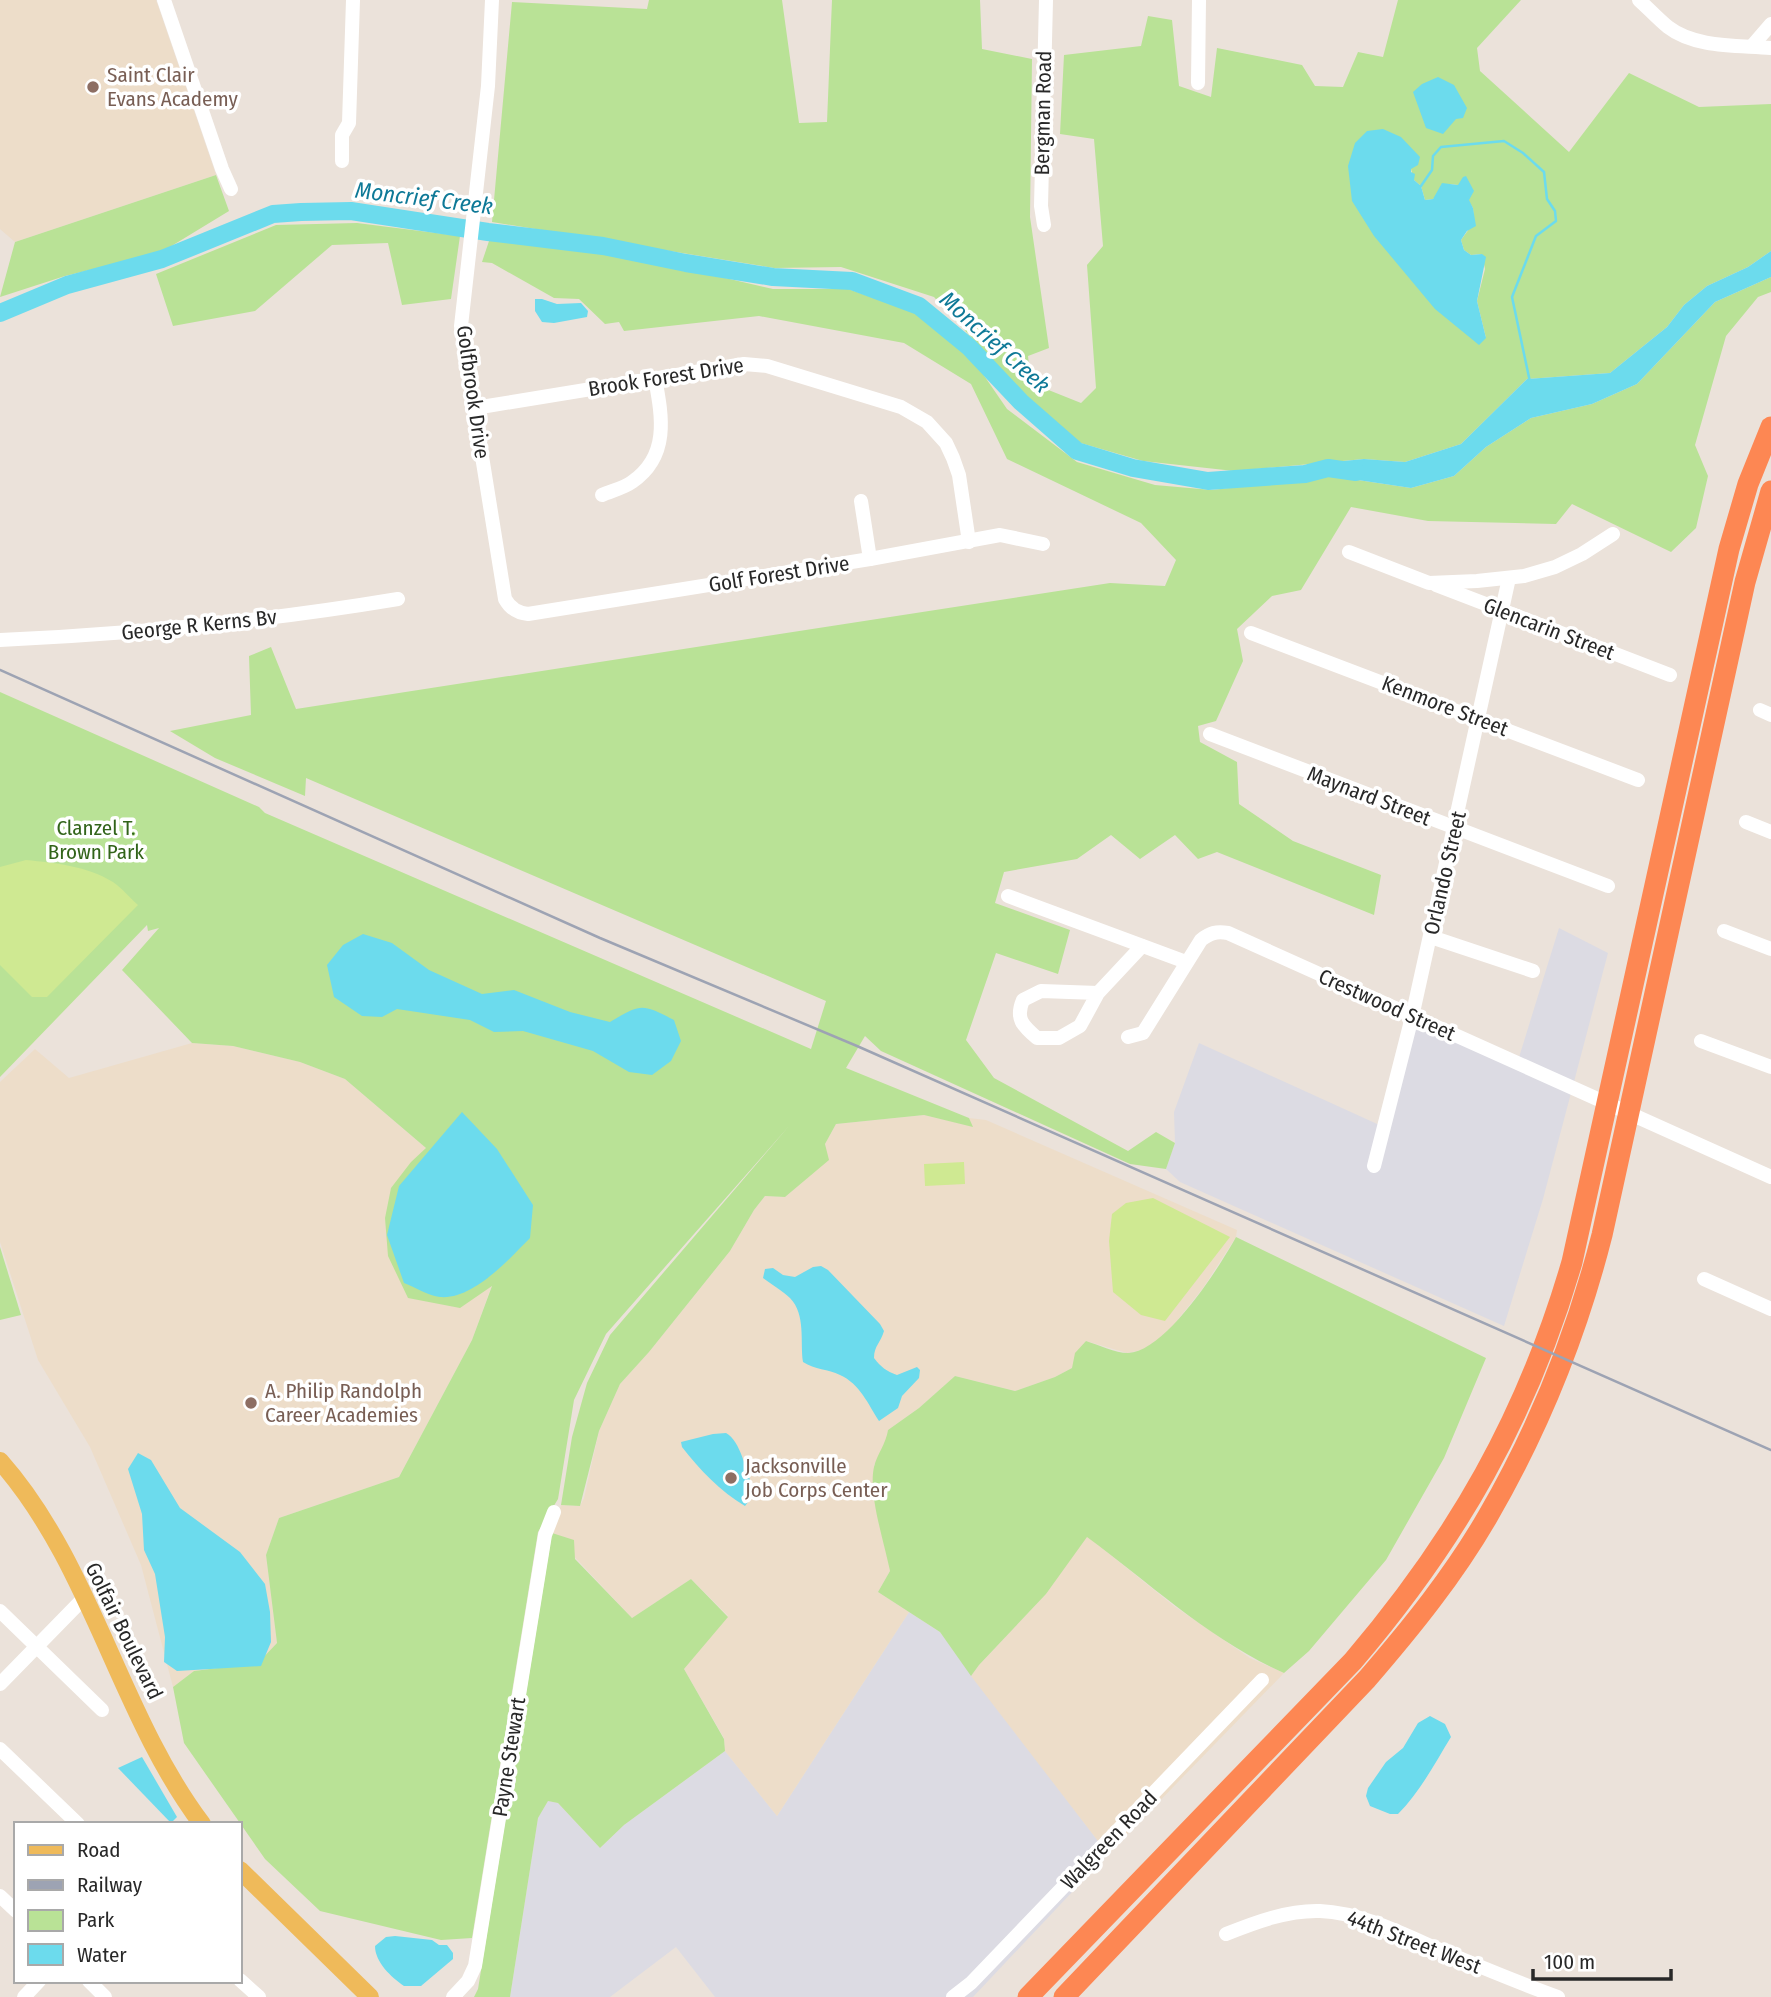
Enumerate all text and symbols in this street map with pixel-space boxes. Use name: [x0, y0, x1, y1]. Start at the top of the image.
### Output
street label: Bergman Road: [1029, 50, 1057, 176]
place label: Saint Clair Evans Academy: [107, 62, 238, 112]
marker: Saint Clair Evans Academy: [85, 79, 101, 95]
water label: Moncrief Creek: [354, 176, 494, 220]
water label: Moncrief Creek: [934, 285, 1056, 399]
street label: Golfbrook Drive: [451, 324, 495, 460]
street label: Brook Forest Drive: [586, 352, 746, 402]
street label: Golf Forest Drive: [707, 550, 851, 598]
street label: Glencarin Street: [1480, 592, 1618, 666]
street label: George R Kerns Bv: [120, 604, 279, 646]
street label: Kenmore Street: [1378, 670, 1512, 742]
street label: Maynard Street: [1304, 761, 1435, 832]
street label: Orlando Street: [1418, 808, 1472, 937]
park label: Clanzel T. Brown Park: [48, 815, 144, 865]
street label: Crestwood Street: [1315, 963, 1460, 1047]
place label: A. Philip Randolph Career Academies: [265, 1378, 422, 1428]
marker: A. Philip Randolph Career Academies: [243, 1395, 259, 1411]
place label: Jacksonville Job Corps Center: [745, 1453, 888, 1503]
marker: Jacksonville Job Corps Center: [723, 1470, 739, 1486]
street label: Golfair Boulevard: [80, 1558, 168, 1704]
street label: Payne Stewart: [487, 1695, 531, 1819]
street label: Walgreen Road: [1055, 1785, 1163, 1895]
legend: [14, 1822, 242, 1983]
text: Road: [77, 1837, 121, 1863]
text: Railway: [77, 1872, 143, 1898]
street label: 44th Street West: [1343, 1905, 1485, 1980]
text: Park: [77, 1907, 115, 1933]
scale bar: [1533, 1938, 1671, 1982]
text: Water: [77, 1942, 127, 1968]
text: 100 m: [1544, 1949, 1595, 1975]

